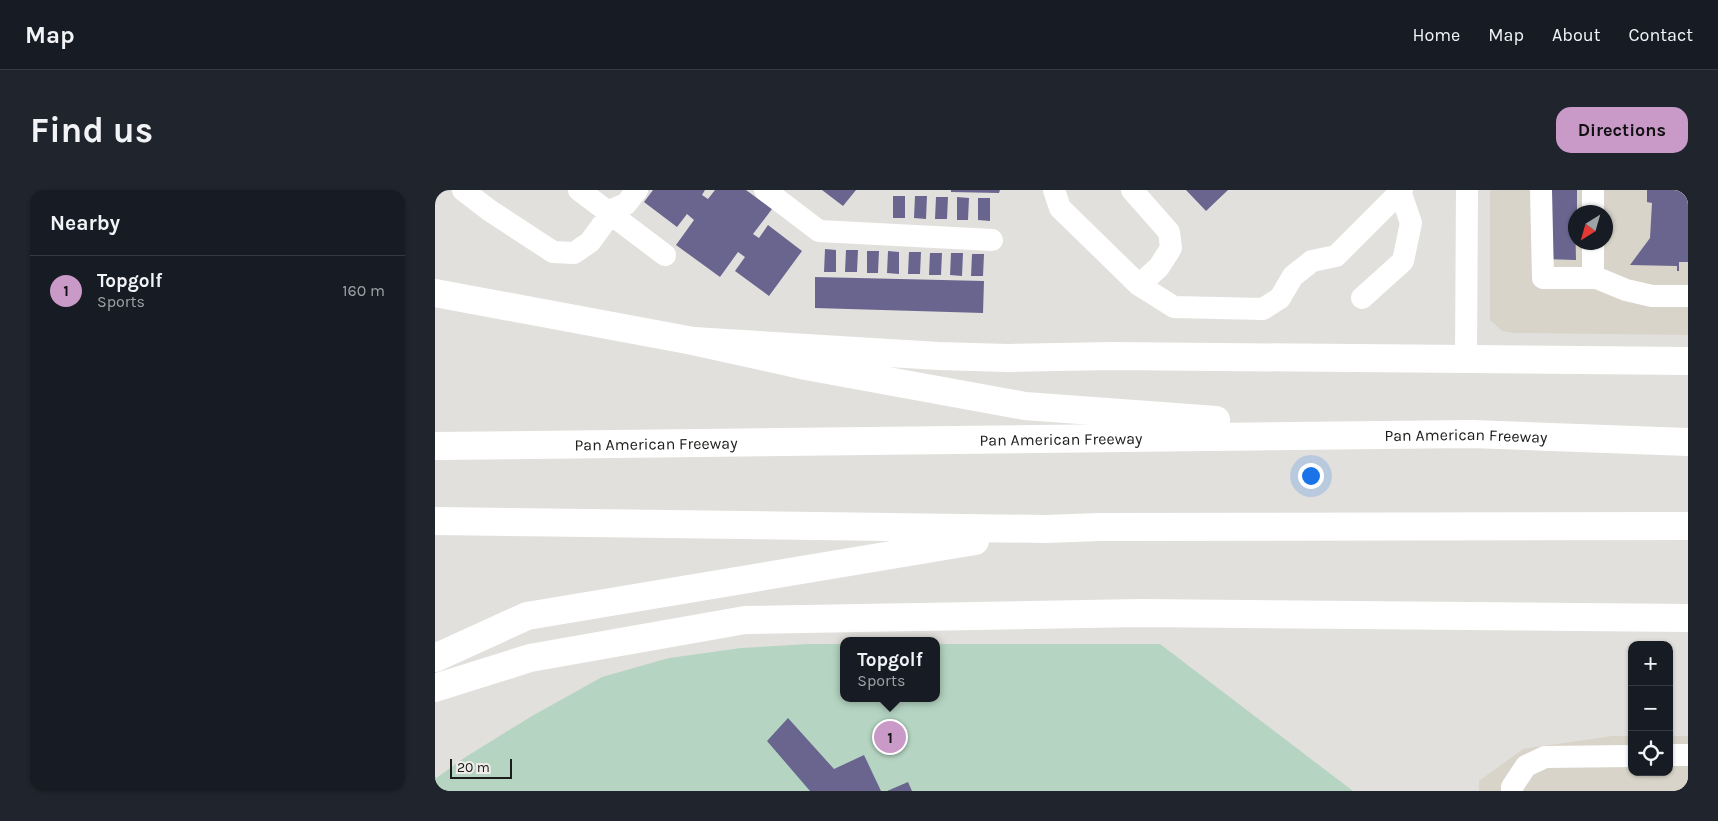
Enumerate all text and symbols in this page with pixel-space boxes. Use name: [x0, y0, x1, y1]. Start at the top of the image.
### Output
text: Map: [25, 21, 75, 49]
text: Home: [1412, 24, 1460, 46]
text: Map: [1488, 24, 1524, 46]
text: About: [1552, 24, 1601, 46]
text: Contact: [1629, 24, 1693, 46]
button: Directions: [1556, 107, 1688, 153]
text: Find us: [30, 110, 153, 151]
north arrow: [1568, 205, 1613, 250]
text: Nearby: [50, 211, 120, 235]
text: Topgolf: [97, 270, 162, 292]
text: 1: [63, 281, 69, 300]
text: 160 m: [342, 281, 385, 300]
text: Sports: [97, 292, 145, 311]
street label: Pan American Freeway: [1384, 425, 1548, 447]
street label: Pan American Freeway: [979, 429, 1143, 450]
street label: Pan American Freeway: [574, 433, 738, 454]
your location: [1298, 463, 1324, 489]
popup: [840, 637, 940, 702]
map controls: [1628, 641, 1673, 776]
button: +: [1628, 641, 1673, 686]
text: Topgolf: [857, 649, 923, 671]
text: Sports: [857, 671, 905, 690]
button: −: [1628, 686, 1673, 731]
pin: 1: [874, 718, 906, 756]
button: locate: [1628, 731, 1673, 776]
scale bar: [450, 756, 513, 779]
text: 20 m: [457, 759, 490, 776]

